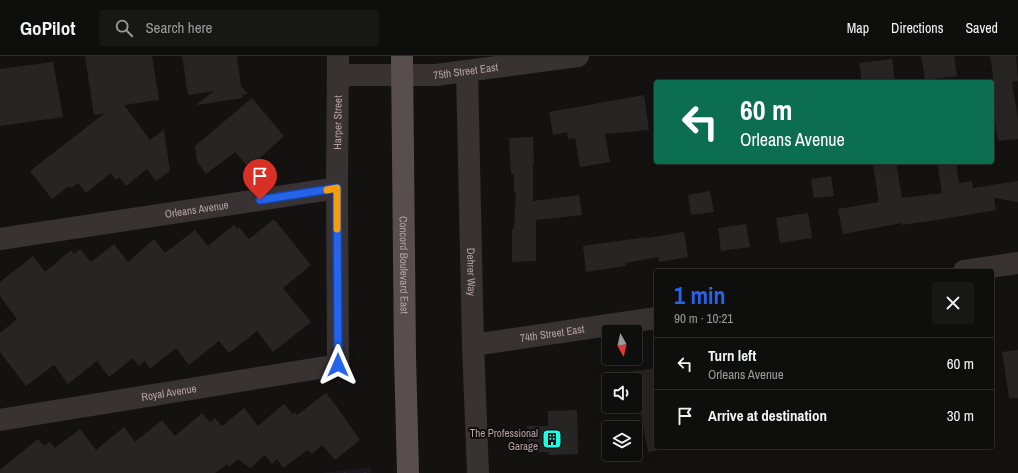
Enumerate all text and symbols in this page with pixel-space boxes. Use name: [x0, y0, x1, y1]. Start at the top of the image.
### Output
search box: [99, 10, 379, 46]
text: GoPilot: [20, 15, 75, 41]
icon: search: [113, 17, 135, 39]
text: Search here: [145, 17, 212, 38]
text: Map: [847, 19, 869, 37]
text: Directions: [891, 19, 943, 37]
text: Saved: [965, 19, 998, 37]
street label: 75th Street East: [433, 60, 499, 82]
text: 60 m: [740, 91, 792, 129]
street label: Harper Street: [330, 95, 345, 150]
icon: left: [674, 96, 726, 148]
text: Orleans Avenue: [740, 127, 845, 152]
pin: [243, 159, 277, 200]
icon: arrive: [249, 165, 271, 187]
street label: Orleans Avenue: [164, 197, 230, 221]
street label: Concord Boulevard East: [397, 216, 412, 315]
street label: Dehrer Way: [464, 248, 479, 297]
text: 1 min: [674, 279, 725, 311]
button: close: [932, 282, 974, 324]
text: 90 m · 10:21: [674, 310, 733, 327]
street label: 74th Street East: [519, 322, 586, 345]
north arrow: [602, 325, 642, 365]
map controls: [602, 325, 642, 461]
position arrow: [317, 344, 359, 386]
text: Turn left: [708, 345, 756, 366]
icon: left: [674, 353, 696, 375]
text: 60 m: [947, 353, 974, 374]
text: Orleans Avenue: [708, 366, 784, 383]
button: sound: [602, 373, 642, 413]
street label: Royal Avenue: [140, 381, 197, 404]
icon: arrive: [674, 405, 696, 427]
text: Arrive at destination: [708, 405, 827, 426]
text: 30 m: [947, 405, 974, 426]
button: layers: [602, 421, 642, 461]
place label: The Professional Garage: [470, 426, 538, 453]
building icon: The Professional Garage: [541, 428, 563, 450]

